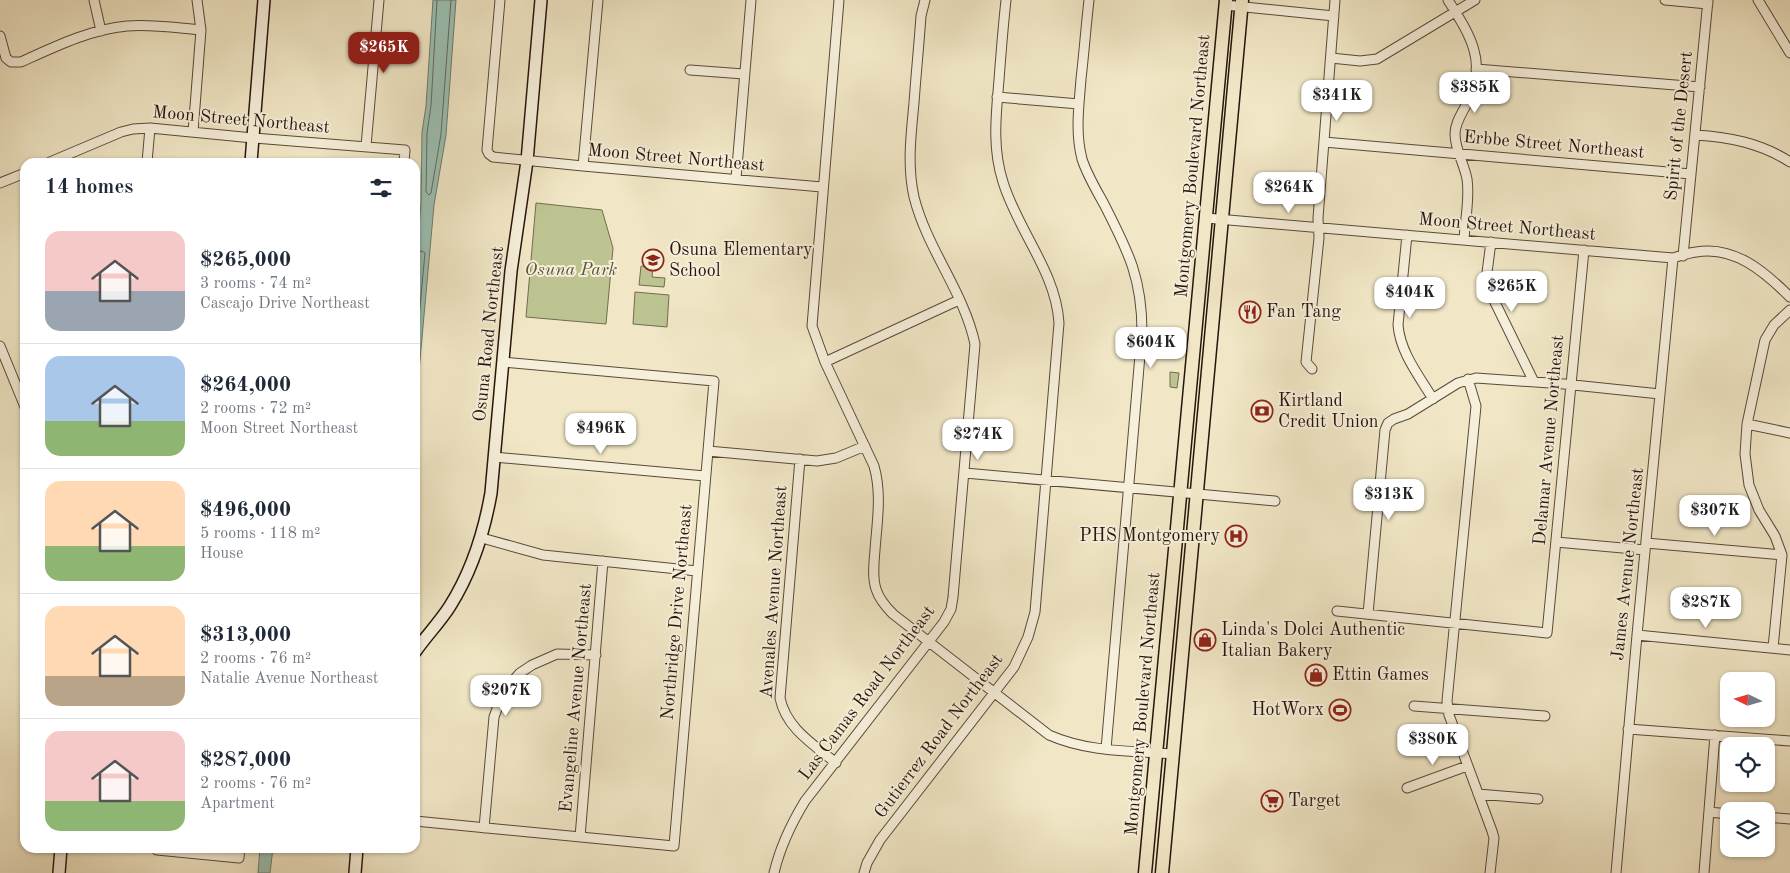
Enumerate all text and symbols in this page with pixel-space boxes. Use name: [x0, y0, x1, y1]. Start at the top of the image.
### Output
pin: $265K: [349, 32, 419, 74]
street label: Montgomery Boulevard Northeast: [1173, 33, 1213, 299]
text: $265K: [359, 40, 409, 56]
street label: Spirit of the Desert: [1662, 50, 1696, 202]
pin: $385K: [1440, 72, 1510, 114]
pin: $341K: [1302, 80, 1372, 122]
text: $385K: [1450, 80, 1500, 96]
text: $341K: [1312, 88, 1362, 104]
street label: Moon Street Northeast: [152, 103, 330, 137]
street label: Erbbe Street Northeast: [1463, 128, 1645, 162]
street label: Moon Street Northeast: [587, 141, 765, 175]
pin: $264K: [1254, 172, 1324, 214]
icon: filters: [367, 174, 395, 202]
text: 14 homes: [45, 177, 133, 198]
text: $264K: [1264, 180, 1314, 196]
street label: Moon Street Northeast: [1418, 210, 1596, 244]
place label: Osuna Elementary School: [669, 241, 813, 280]
street label: Osuna Road Northeast: [471, 245, 507, 423]
school or university icon: Osuna Elementary School: [641, 248, 665, 272]
text: $265,000: [200, 250, 291, 271]
icon: home: [85, 251, 145, 311]
park label: Osuna Park: [525, 261, 618, 279]
pin: $265K: [1477, 270, 1547, 313]
text: 3 rooms · 74 m²: [200, 276, 311, 292]
pin: $404K: [1375, 276, 1445, 319]
text: $265K: [1487, 279, 1537, 295]
text: $404K: [1385, 285, 1435, 301]
text: Cascajo Drive Northeast: [200, 296, 370, 312]
restaurant icon: Fan Tang: [1238, 300, 1262, 324]
place label: Fan Tang: [1266, 303, 1341, 321]
pin: $604K: [1116, 326, 1186, 369]
street label: Delamar Avenue Northeast: [1531, 334, 1567, 546]
text: $604K: [1126, 335, 1176, 351]
text: $264,000: [200, 375, 291, 396]
icon: home: [85, 376, 145, 436]
place label: Kirtland Credit Union: [1278, 392, 1379, 431]
bank icon: Kirtland Credit Union: [1250, 399, 1274, 423]
text: 2 rooms · 72 m²: [200, 401, 311, 417]
pin: $496K: [566, 412, 636, 455]
pin: $274K: [943, 418, 1013, 461]
text: Moon Street Northeast: [200, 421, 358, 437]
text: $496K: [576, 421, 626, 437]
text: $274K: [953, 427, 1003, 443]
street label: James Avenue Northeast: [1609, 467, 1647, 661]
pin: $313K: [1354, 478, 1424, 521]
street label: Avenales Avenue Northeast: [758, 485, 790, 699]
text: $313K: [1364, 487, 1414, 503]
pin: $307K: [1680, 494, 1750, 537]
text: $496,000: [200, 500, 291, 521]
icon: home: [85, 501, 145, 561]
street label: Northridge Drive Northeast: [659, 503, 695, 721]
text: $307K: [1690, 503, 1740, 519]
hospital icon: PHS Montgomery: [1224, 524, 1248, 548]
text: 5 rooms · 118 m²: [200, 526, 320, 542]
place label: PHS Montgomery: [1079, 527, 1220, 545]
text: House: [200, 546, 243, 562]
street label: Montgomery Boulevard Northeast: [1123, 571, 1163, 837]
street label: Evangeline Avenue Northeast: [557, 582, 595, 814]
pin: $287K: [1671, 586, 1741, 629]
text: $287K: [1681, 595, 1731, 611]
street label: Las Camas Road Northeast: [796, 602, 938, 784]
place label: Linda's Dolci Authentic Italian Bakery: [1221, 621, 1405, 660]
text: $313,000: [200, 625, 291, 646]
icon: home: [85, 626, 145, 686]
shop icon: Linda's Dolci Authentic Italian Bakery: [1193, 628, 1217, 652]
street label: Gutierrez Road Northeast: [871, 650, 1007, 822]
text: 2 rooms · 76 m²: [200, 651, 311, 667]
shop icon: Ettin Games: [1304, 663, 1328, 687]
place label: Ettin Games: [1332, 666, 1429, 684]
text: Natalie Avenue Northeast: [200, 671, 378, 687]
north arrow: [1720, 672, 1775, 728]
map controls: [1720, 672, 1775, 857]
pin: $207K: [471, 674, 541, 717]
text: $207K: [481, 683, 531, 699]
sports icon: HotWorx: [1328, 698, 1352, 722]
place label: HotWorx: [1251, 701, 1324, 719]
pin: $380K: [1398, 724, 1468, 766]
text: $380K: [1408, 732, 1458, 748]
button: locate: [1720, 737, 1775, 792]
text: $287,000: [200, 750, 291, 771]
icon: home: [85, 751, 145, 811]
text: 2 rooms · 76 m²: [200, 776, 311, 792]
supermarket icon: Target: [1260, 789, 1284, 813]
place label: Target: [1288, 792, 1341, 810]
text: Apartment: [200, 796, 275, 812]
button: layers: [1720, 802, 1775, 857]

